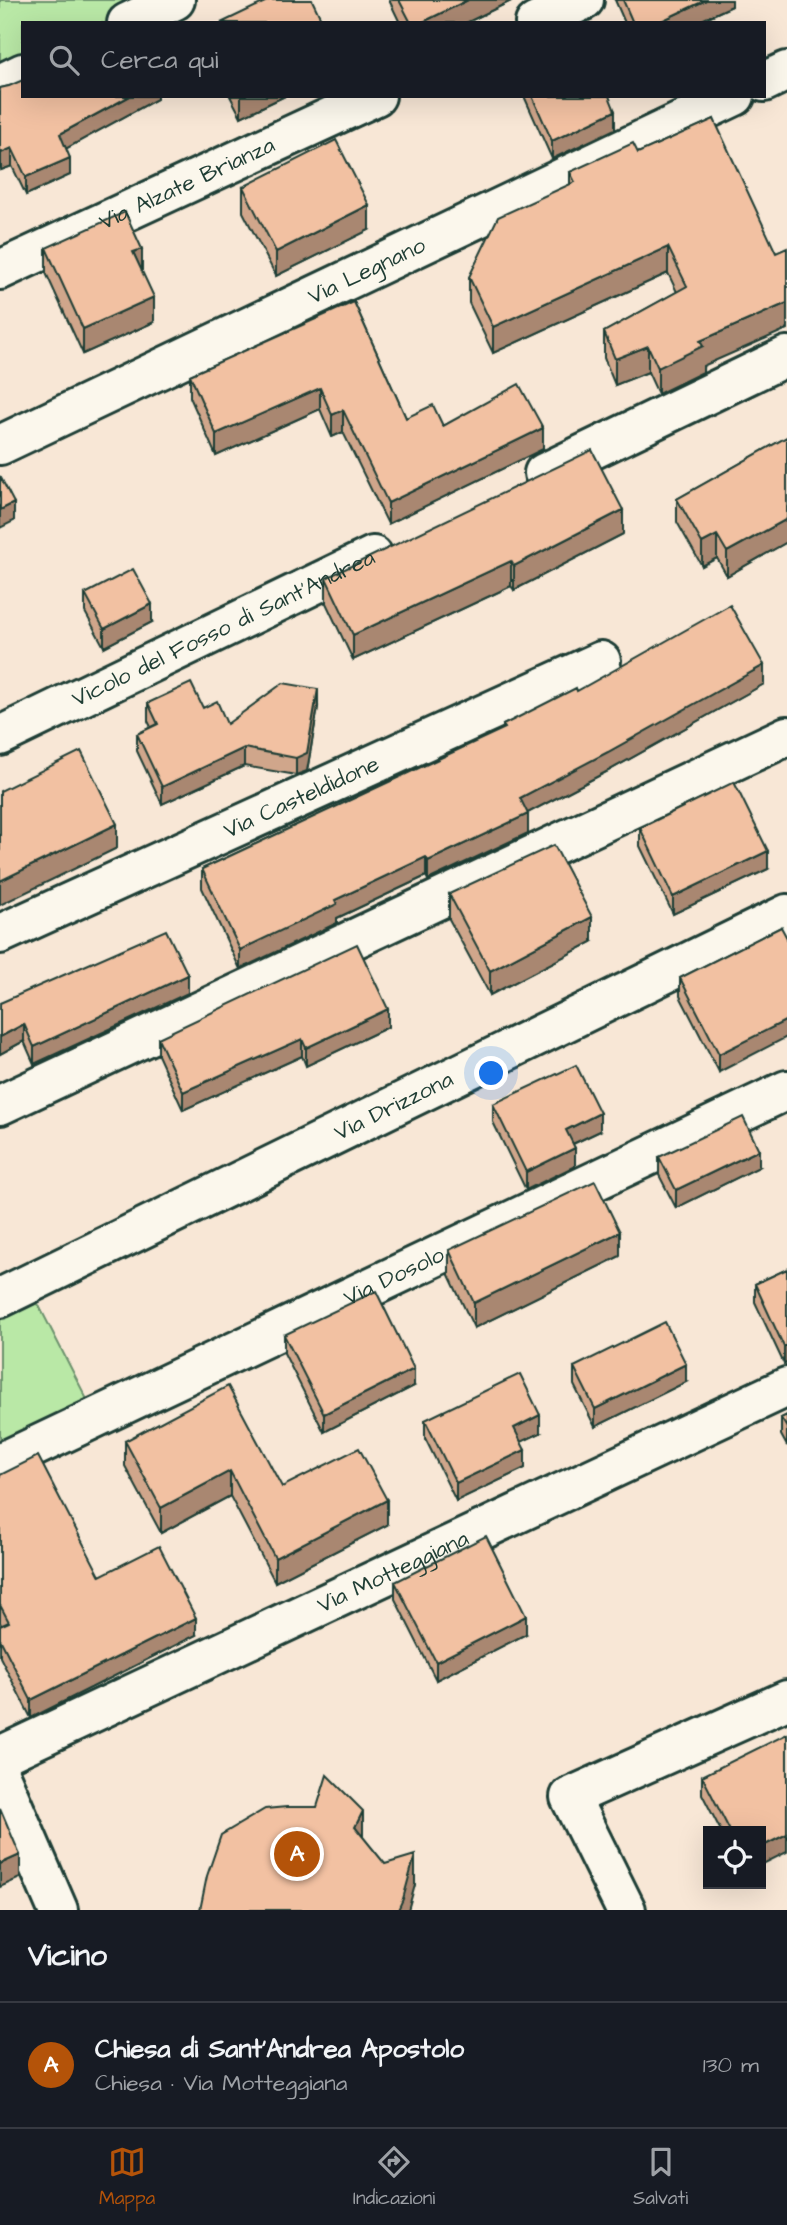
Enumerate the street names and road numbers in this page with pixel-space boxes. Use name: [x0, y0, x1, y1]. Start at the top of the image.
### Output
street label: Via Alzate Brianza: [94, 129, 280, 238]
street label: Via Legnano: [303, 229, 431, 312]
street label: Vicolo del Fosso di Sant'Andrea: [67, 541, 380, 715]
street label: Via Casteldidone: [218, 748, 384, 846]
street label: Via Drizzona: [329, 1063, 459, 1149]
street label: Via Dosolo: [338, 1239, 450, 1314]
street label: Via Motteggiana: [312, 1522, 474, 1621]

